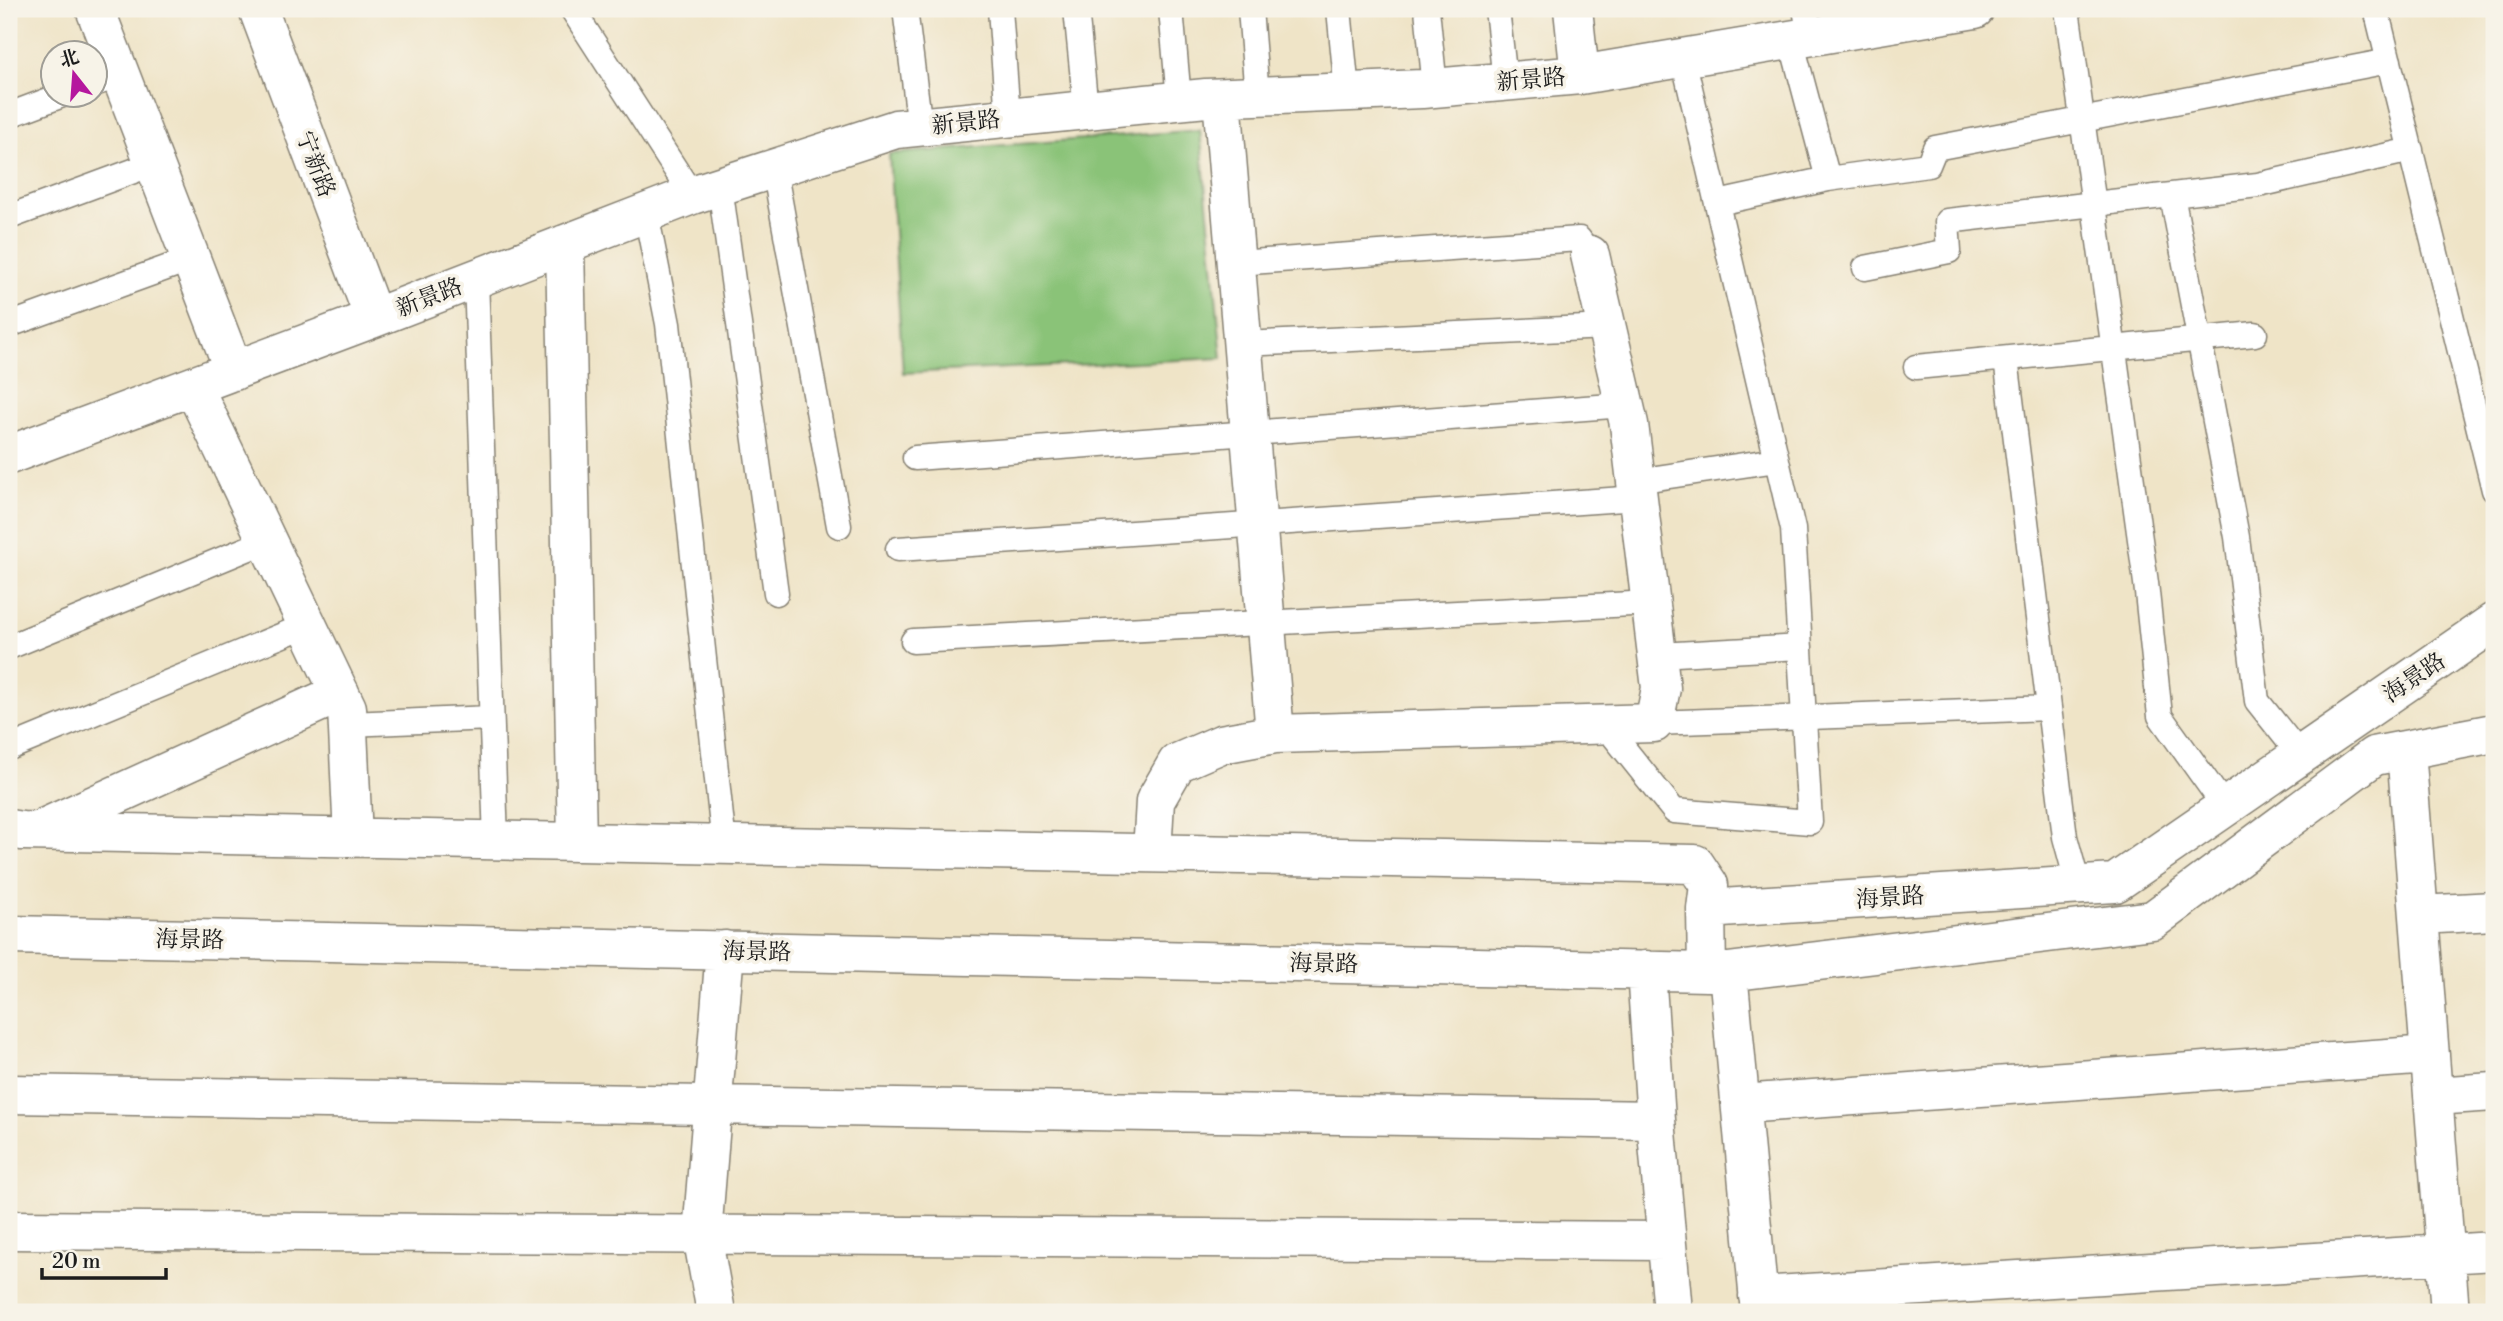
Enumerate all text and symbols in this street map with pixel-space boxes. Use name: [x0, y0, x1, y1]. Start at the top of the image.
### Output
north arrow: [38, 38, 108, 108]
text: 北: [57, 44, 82, 73]
street label: 新景路: [1495, 63, 1567, 97]
street label: 新景路: [930, 105, 1002, 141]
street label: 宁新路: [290, 127, 341, 202]
street label: 新景路: [392, 272, 467, 323]
street label: 海景路: [2378, 647, 2451, 709]
street label: 海景路: [1855, 882, 1925, 914]
street label: 海景路: [155, 925, 225, 955]
street label: 海景路: [722, 937, 792, 967]
street label: 海景路: [1289, 949, 1359, 979]
scale bar: [42, 1237, 166, 1281]
text: 20 m: [52, 1249, 101, 1275]

